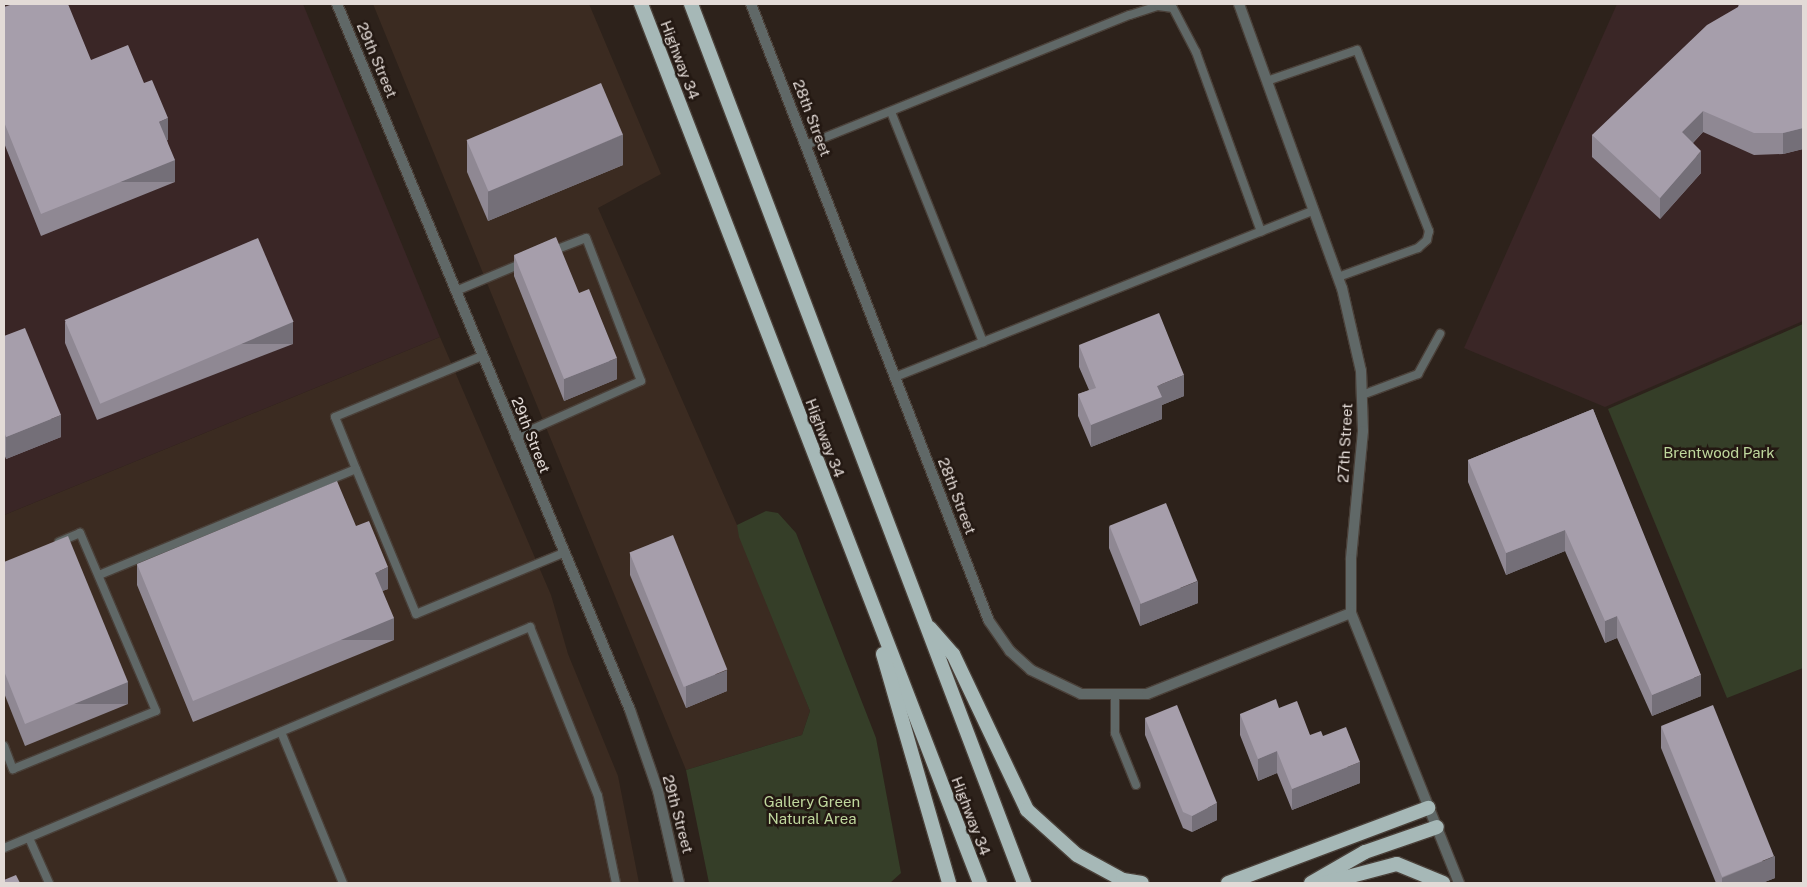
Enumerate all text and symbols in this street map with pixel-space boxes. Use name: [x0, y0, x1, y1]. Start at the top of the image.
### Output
street label: Highway 34: [657, 18, 703, 102]
street label: 29th Street: [353, 20, 401, 100]
street label: 28th Street: [789, 77, 835, 159]
street label: 29th Street: [508, 394, 554, 476]
street label: Highway 34: [802, 396, 848, 480]
street label: 27th Street: [1334, 403, 1356, 483]
park label: Brentwood Park: [1663, 444, 1775, 462]
street label: 28th Street: [934, 455, 980, 537]
street label: 29th Street: [659, 773, 697, 855]
street label: Highway 34: [948, 774, 994, 858]
park label: Gallery Green Natural Area: [764, 792, 860, 827]

